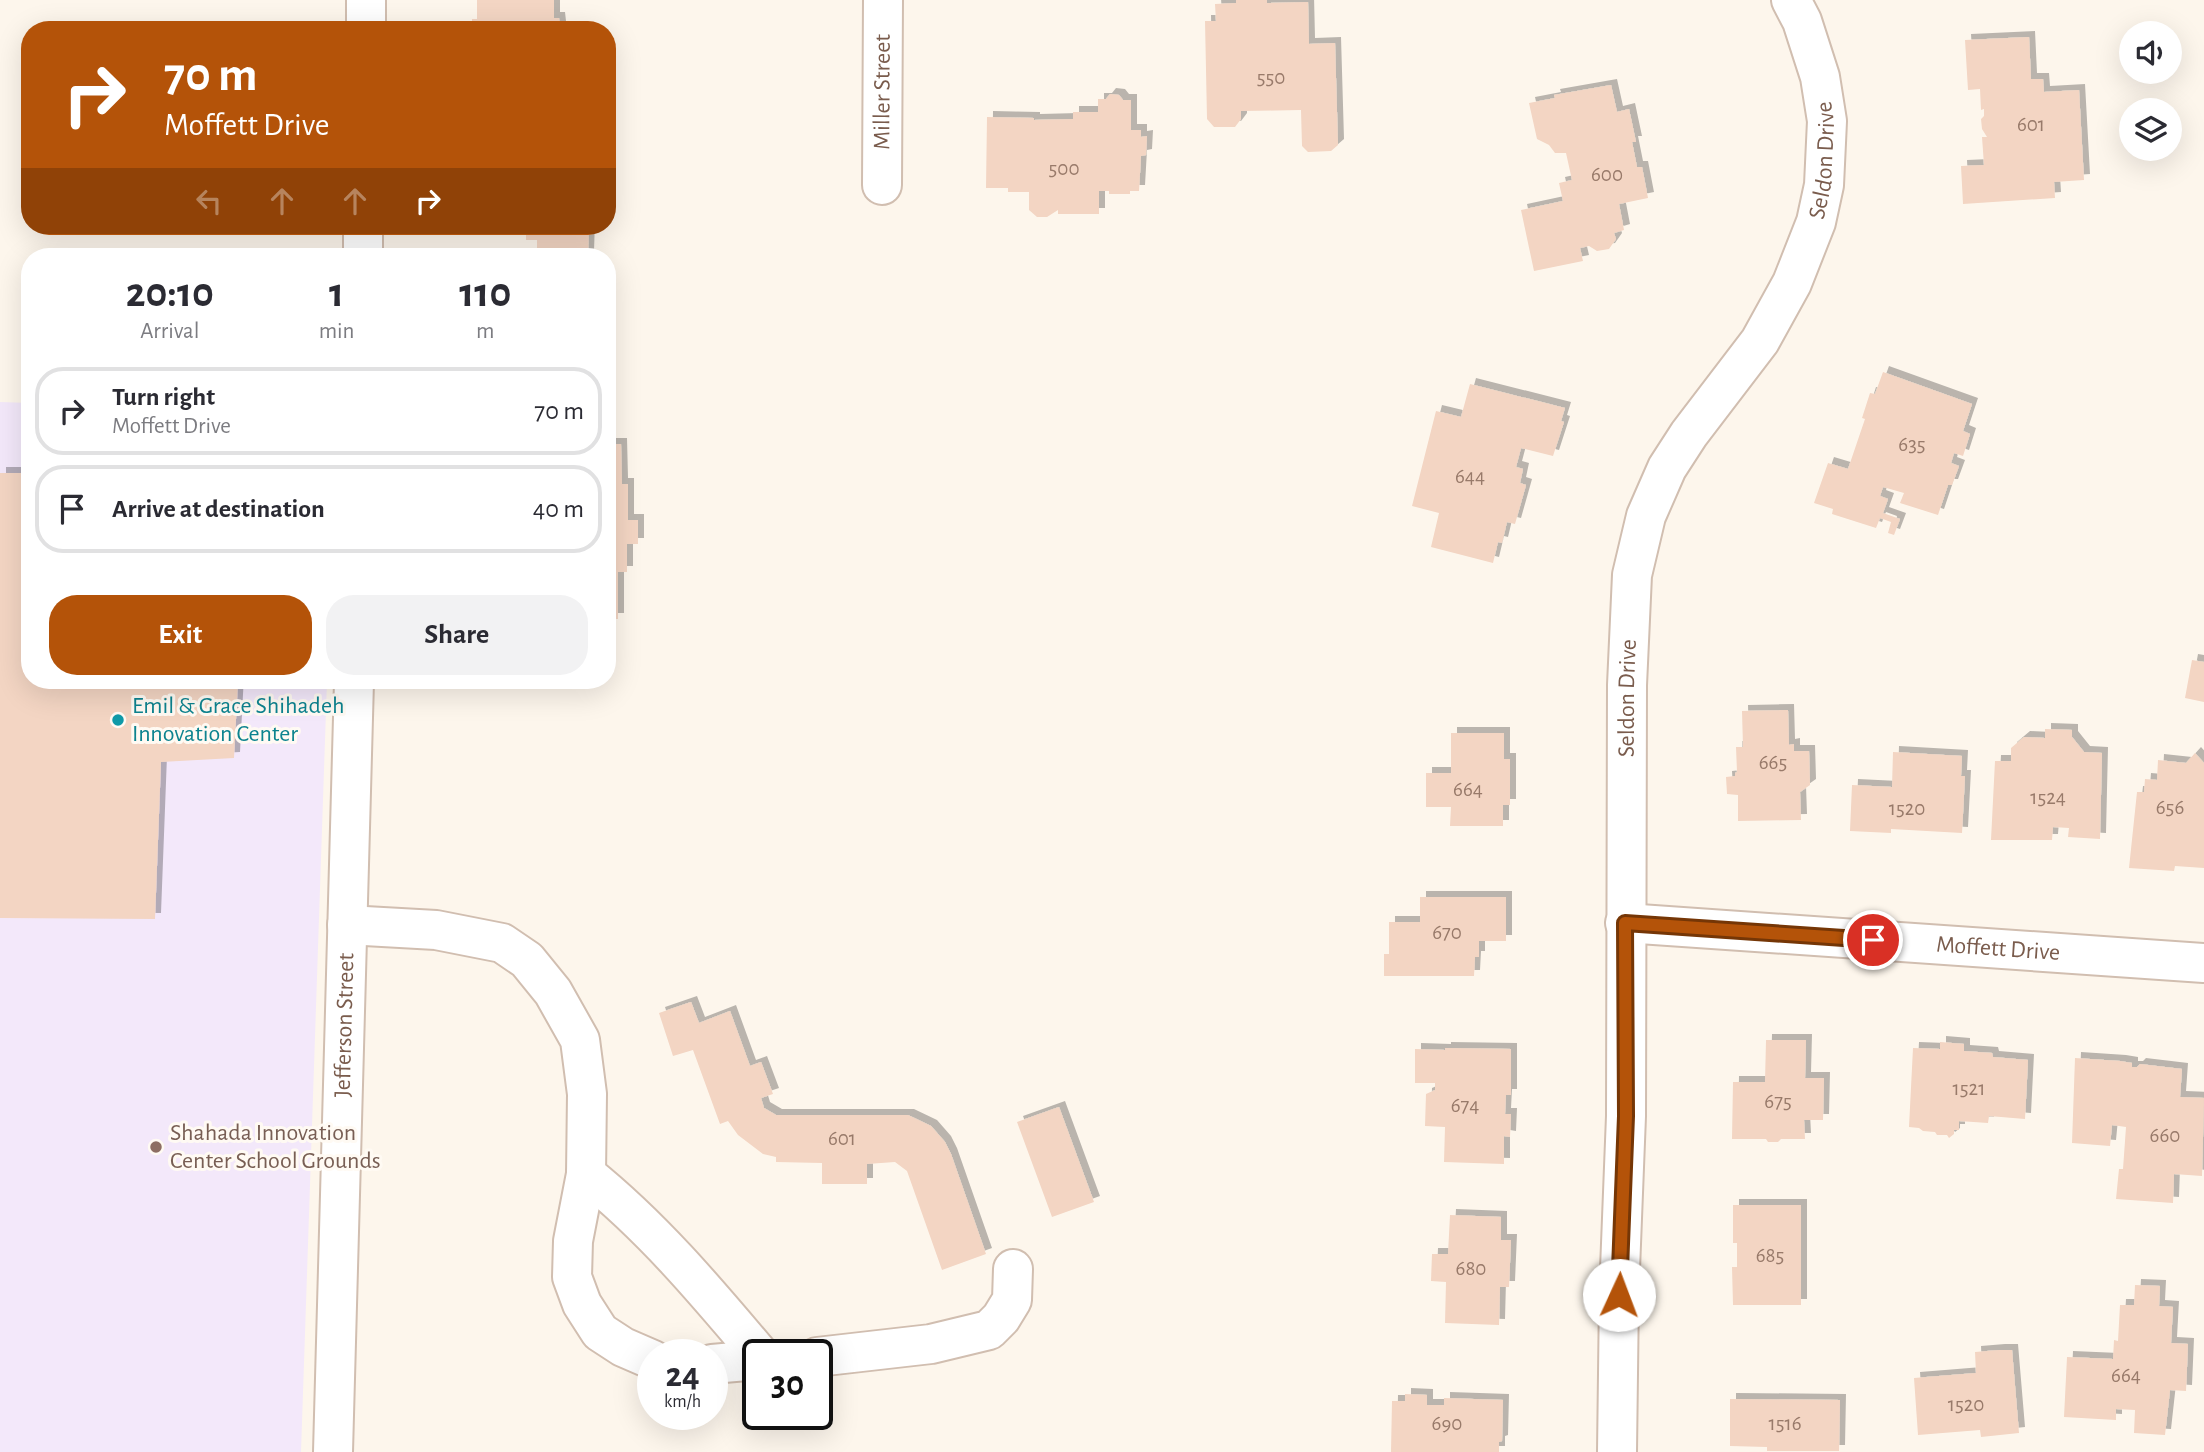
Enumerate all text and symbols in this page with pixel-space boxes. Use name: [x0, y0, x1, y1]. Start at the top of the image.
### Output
map controls: [2119, 21, 2182, 161]
button: sound: [2119, 21, 2182, 84]
street label: Miller Street: [870, 34, 895, 150]
icon: right: [49, 49, 140, 140]
text: 70 m: [164, 51, 258, 100]
house number: 550: [1257, 67, 1285, 88]
button: layers: [2119, 98, 2182, 161]
street label: Seldon Drive: [1805, 100, 1839, 221]
text: Moffett Drive: [164, 109, 329, 141]
house number: 601: [2017, 114, 2045, 135]
house number: 500: [1049, 158, 1079, 179]
house number: 600: [1591, 164, 1623, 185]
icon: left: [190, 182, 228, 220]
icon: ahead: [263, 182, 301, 220]
icon: ahead: [336, 182, 374, 220]
icon: right: [409, 182, 447, 220]
text: 20:10: [126, 272, 214, 314]
text: 1: [329, 272, 344, 314]
text: 110: [459, 272, 511, 314]
text: Arrival: [140, 320, 199, 343]
text: min: [319, 320, 354, 343]
text: m: [476, 320, 494, 343]
text: Turn right: [112, 384, 215, 410]
icon: right: [53, 392, 91, 430]
text: 70 m: [534, 398, 584, 424]
text: Moffett Drive: [112, 415, 231, 438]
house number: 635: [1898, 434, 1926, 455]
house number: 644: [1455, 466, 1485, 487]
icon: arrive: [53, 490, 91, 528]
text: Arrive at destination: [112, 496, 325, 522]
text: 40 m: [533, 496, 584, 522]
button: Exit: [49, 595, 312, 675]
button: Share: [326, 595, 588, 675]
street label: Seldon Drive: [1615, 639, 1641, 757]
place label: Emil & Grace Shihadeh Innovation Center: [132, 694, 345, 746]
marker: Emil & Grace Shihadeh Innovation Center: [110, 712, 126, 728]
house number: 665: [1759, 752, 1787, 773]
house number: 664: [1453, 779, 1483, 800]
house number: 1524: [2030, 787, 2066, 808]
house number: 656: [2156, 797, 2184, 818]
house number: 1520: [1889, 798, 1925, 819]
pin: [1843, 910, 1903, 970]
icon: arrive: [1854, 921, 1892, 959]
house number: 670: [1432, 922, 1462, 943]
street label: Moffett Drive: [1935, 933, 2061, 965]
street label: Jefferson Street: [331, 952, 359, 1098]
house number: 1521: [1953, 1078, 1985, 1099]
house number: 675: [1764, 1091, 1792, 1112]
house number: 674: [1451, 1095, 1479, 1116]
place label: Shahada Innovation Center School Grounds: [170, 1121, 381, 1173]
house number: 660: [2150, 1125, 2180, 1146]
house number: 601: [828, 1128, 856, 1149]
marker: Shahada Innovation Center School Grounds: [148, 1139, 164, 1155]
house number: 685: [1756, 1245, 1784, 1266]
house number: 680: [1456, 1258, 1486, 1279]
position arrow: [1582, 1258, 1656, 1332]
speed limit sign: 30: [742, 1339, 833, 1430]
text: 24: [665, 1358, 700, 1393]
house number: 664: [2111, 1365, 2141, 1386]
text: km/h: [664, 1393, 701, 1411]
house number: 1520: [1948, 1394, 1984, 1415]
house number: 690: [1432, 1413, 1462, 1434]
house number: 1516: [1768, 1413, 1802, 1434]

